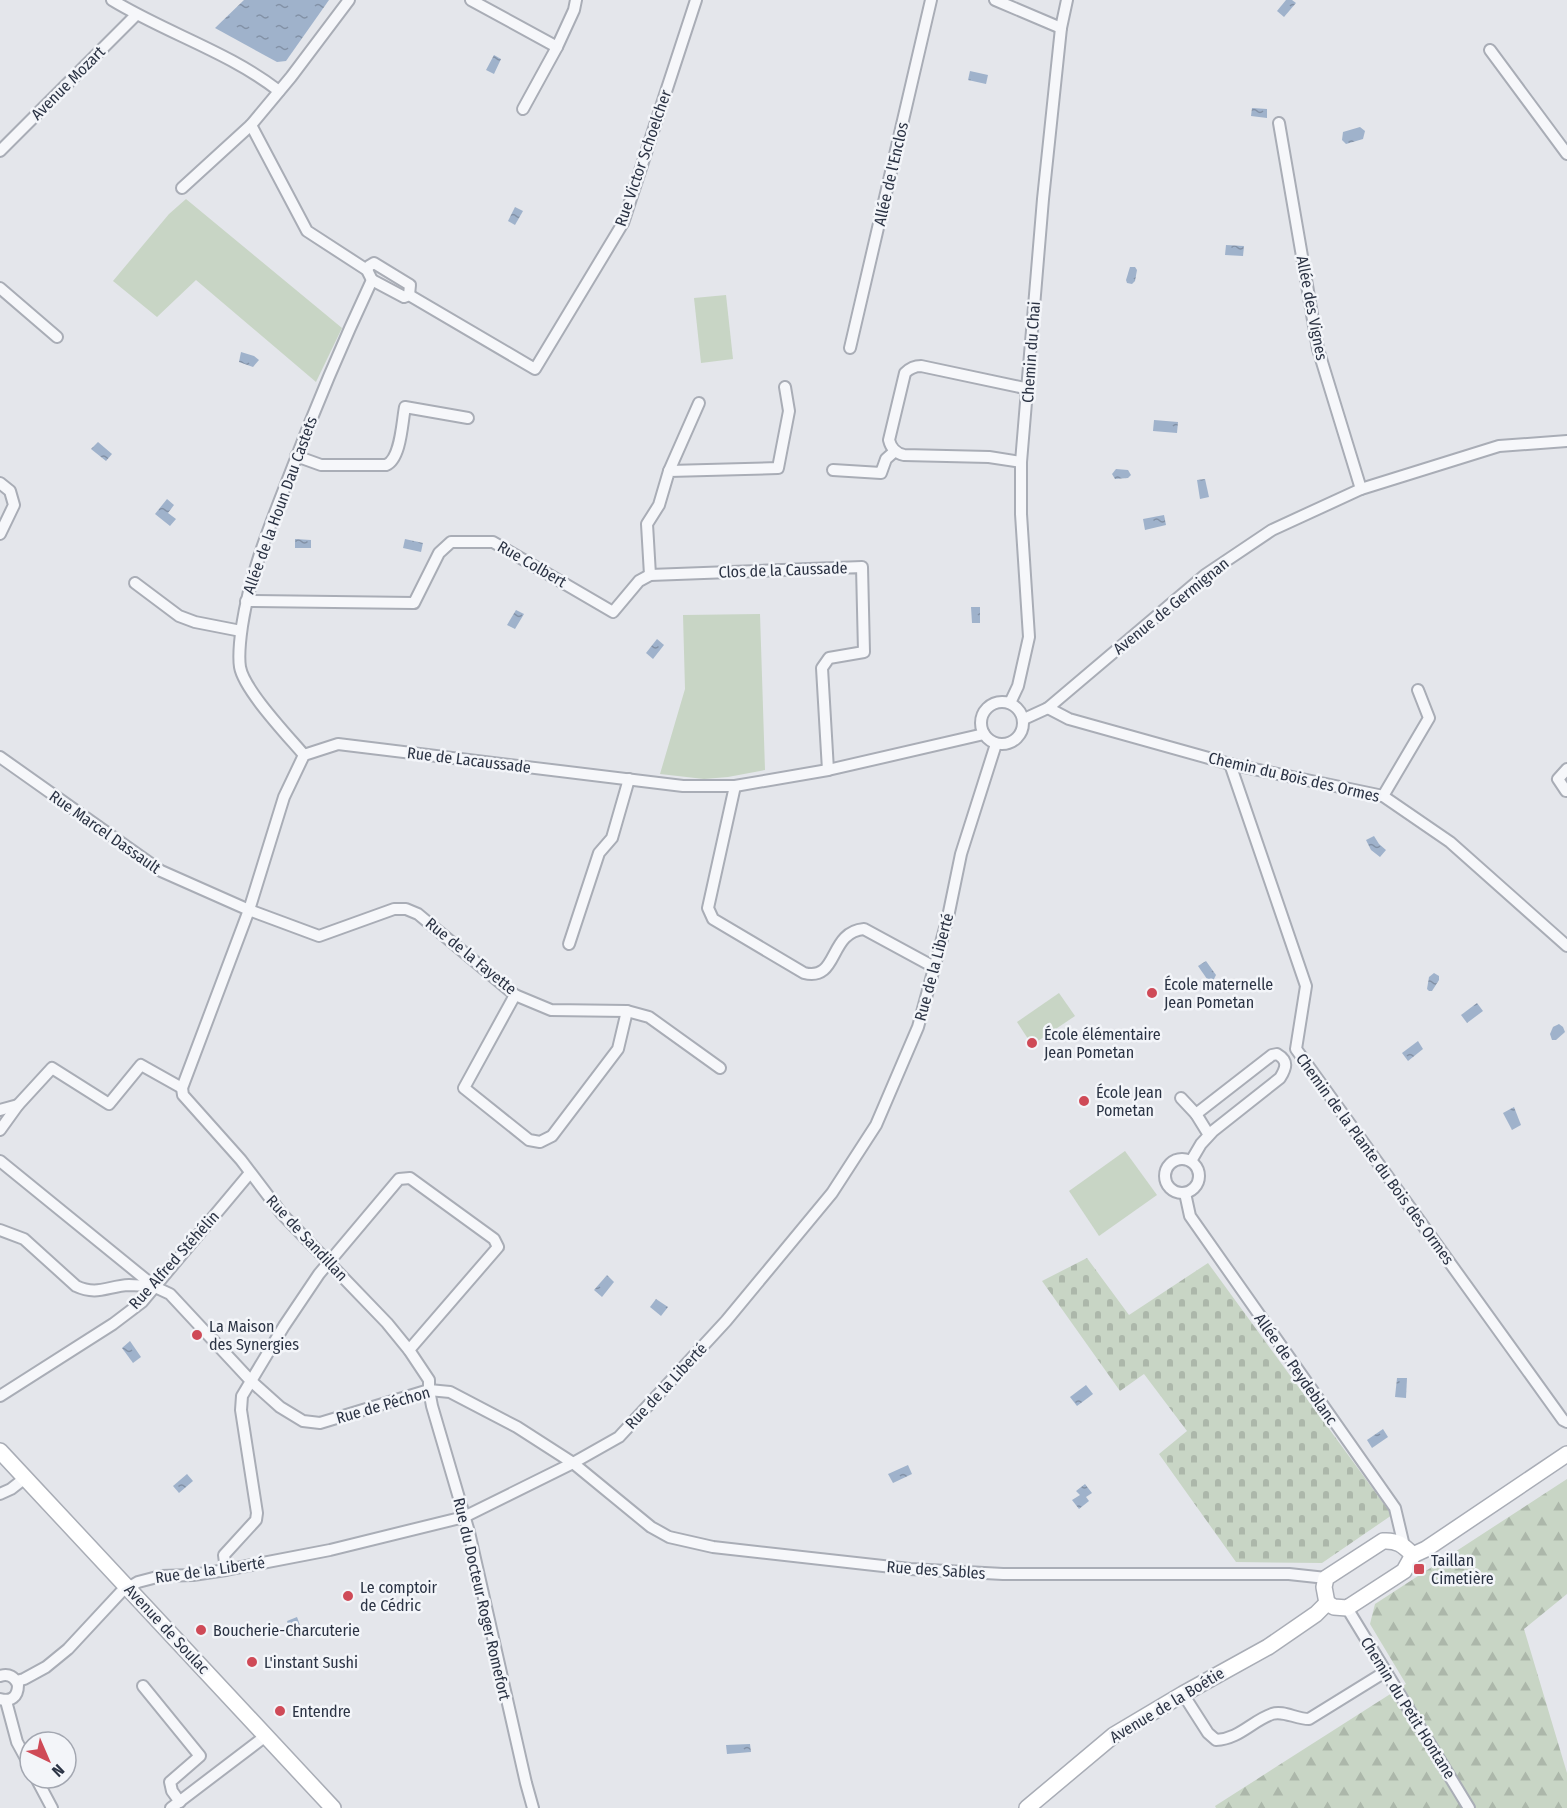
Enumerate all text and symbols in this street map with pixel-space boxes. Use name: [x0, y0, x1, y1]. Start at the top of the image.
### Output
street label: Avenue Mozart: [27, 42, 109, 124]
street label: Rue Victor Schoelcher: [611, 87, 675, 229]
street label: Allée de l'Enclos: [870, 120, 912, 228]
street label: Allée des Vignes: [1293, 254, 1331, 362]
street label: Chemin du Chai: [1018, 301, 1044, 403]
street label: Allée de la Houn Dau Castets: [239, 413, 321, 596]
street label: Rue Colbert: [494, 537, 571, 592]
street label: Avenue de Germignan: [1109, 554, 1233, 658]
street label: Clos de la Caussade: [718, 558, 848, 582]
street label: Rue de Lacaussade: [406, 743, 532, 777]
street label: Chemin du Bois des Ormes: [1207, 748, 1382, 806]
street label: Rue Marcel Dassault: [46, 787, 165, 878]
street label: Rue de la Liberté: [910, 911, 958, 1023]
street label: Rue de la Fayette: [422, 914, 520, 999]
place label: École maternelle Jean Pometan: [1164, 975, 1273, 1012]
marker: École maternelle Jean Pometan: [1145, 986, 1159, 1000]
place label: École élémentaire Jean Pometan: [1044, 1025, 1161, 1062]
marker: École élémentaire Jean Pometan: [1025, 1036, 1039, 1050]
street label: Chemin de la Plante du Bois des Ormes: [1292, 1050, 1458, 1268]
place label: École Jean Pometan: [1096, 1083, 1162, 1120]
marker: École Jean Pometan: [1077, 1094, 1091, 1108]
street label: Rue de Sandillan: [262, 1191, 352, 1285]
street label: Rue Alfred Stéhélin: [125, 1207, 223, 1313]
street label: Allée de Peydeblanc: [1250, 1310, 1342, 1428]
place label: La Maison des Synergies: [209, 1317, 299, 1354]
marker: La Maison des Synergies: [190, 1328, 204, 1342]
street label: Rue de la Liberté: [621, 1339, 711, 1433]
street label: Rue de Péchon: [334, 1383, 432, 1427]
street label: Rue du Docteur Roger Romefort: [449, 1496, 515, 1703]
place label: Taillan Cimetière: [1431, 1551, 1494, 1588]
street label: Rue de la Liberté: [154, 1553, 266, 1587]
street label: Rue des Sables: [886, 1557, 986, 1583]
marker: Taillan Cimetière: [1412, 1562, 1426, 1576]
place label: Le comptoir de Cédric: [360, 1578, 438, 1615]
street label: Avenue de Soulac: [121, 1580, 213, 1678]
marker: Le comptoir de Cédric: [341, 1589, 355, 1603]
place label: Boucherie-Charcuterie: [213, 1621, 360, 1640]
marker: Boucherie-Charcuterie: [194, 1623, 208, 1637]
street label: Chemin du Petit Hontane: [1357, 1634, 1459, 1782]
place label: L'instant Sushi: [264, 1653, 358, 1672]
marker: L'instant Sushi: [245, 1655, 259, 1669]
street label: Avenue de la Boétie: [1106, 1663, 1228, 1747]
place label: Entendre: [292, 1702, 351, 1721]
marker: Entendre: [273, 1704, 287, 1718]
north arrow: [18, 1730, 78, 1790]
text: N: [48, 1760, 68, 1781]

